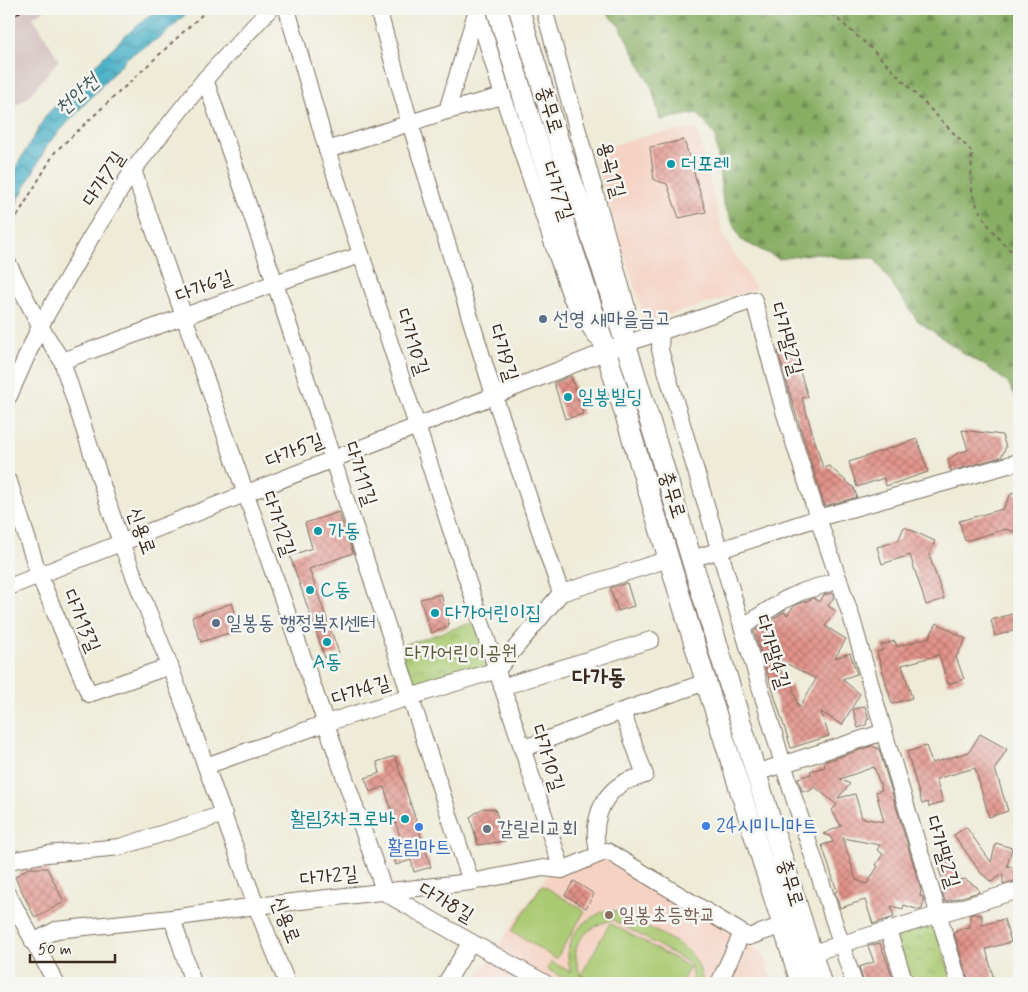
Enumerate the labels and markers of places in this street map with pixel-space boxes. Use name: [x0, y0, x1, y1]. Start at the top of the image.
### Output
place label: 더포레: [681, 151, 729, 178]
marker: 더포레: [665, 158, 677, 170]
place label: 선영 새마을금고: [553, 306, 671, 333]
marker: 선영 새마을금고: [537, 313, 549, 325]
place label: 일봉빌딩: [578, 384, 642, 411]
marker: 일봉빌딩: [562, 391, 574, 403]
place label: 가동: [328, 518, 360, 545]
marker: 가동: [312, 525, 324, 537]
place label: C동: [320, 577, 350, 604]
marker: C동: [304, 584, 316, 596]
place label: 다가어린이집: [445, 600, 542, 627]
marker: 다가어린이집: [429, 607, 441, 619]
place label: 일봉동 행정복지센터: [226, 610, 376, 637]
marker: 일봉동 행정복지센터: [210, 617, 222, 629]
marker: A동: [321, 636, 333, 648]
place label: A동: [312, 649, 342, 676]
place label: 활림3차크로바: [289, 806, 395, 833]
marker: 활림3차크로바: [399, 813, 411, 825]
place label: 24시미니마트: [716, 813, 818, 840]
place label: 갈릴리교회: [497, 816, 577, 843]
marker: 24시미니마트: [700, 820, 712, 832]
marker: 활림마트: [413, 821, 425, 833]
marker: 갈릴리교회: [481, 823, 493, 835]
place label: 활림마트: [387, 834, 451, 861]
place label: 일봉초등학교: [619, 902, 716, 929]
marker: 일봉초등학교: [603, 909, 615, 921]

